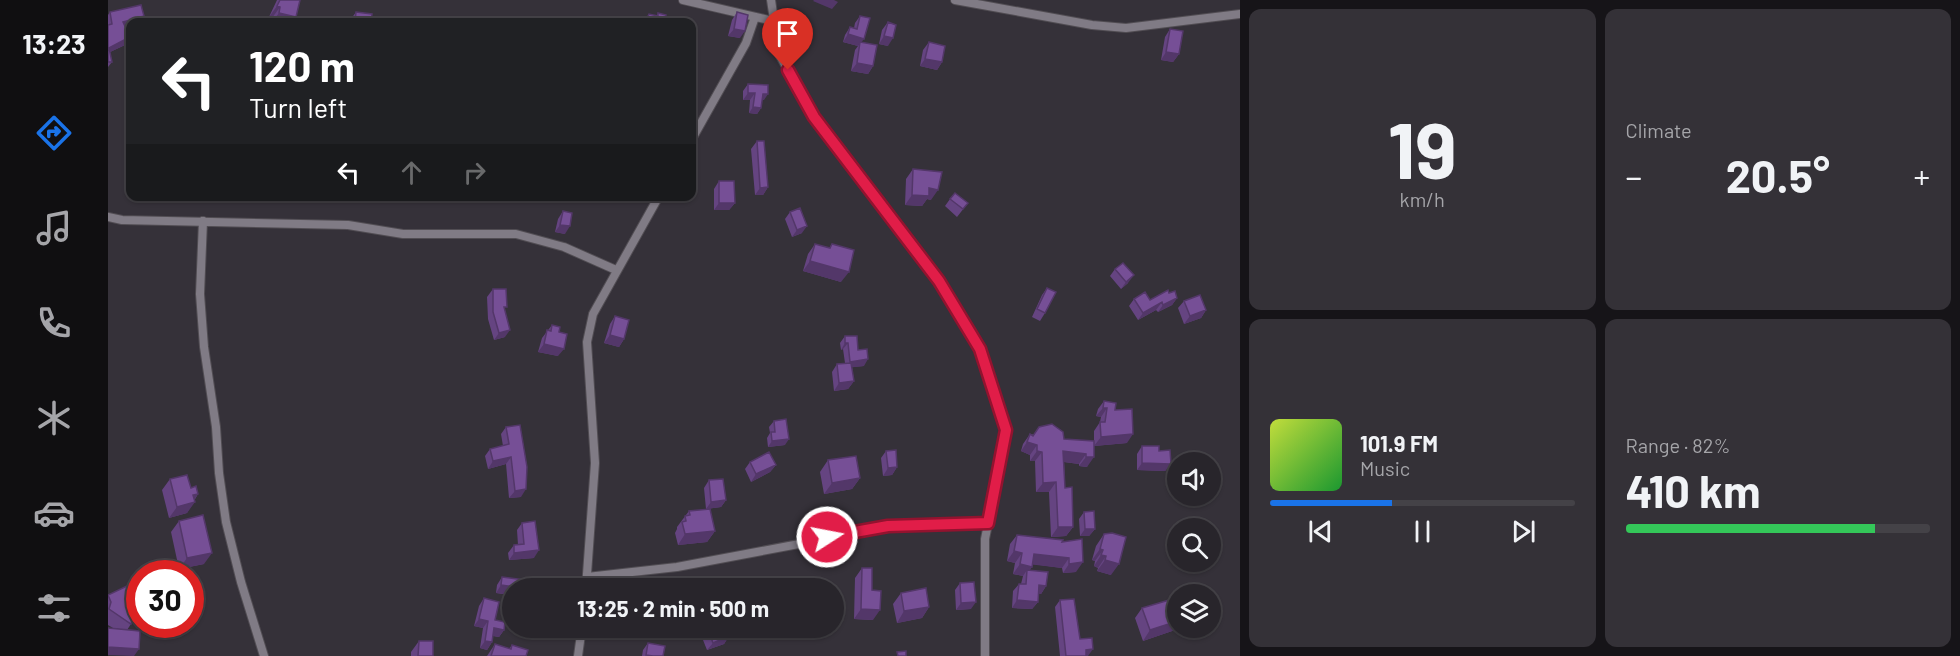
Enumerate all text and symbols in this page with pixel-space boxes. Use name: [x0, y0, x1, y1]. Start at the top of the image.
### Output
pin: [762, 8, 813, 70]
icon: arrive: [771, 17, 804, 50]
text: 13:23: [22, 27, 86, 59]
text: 120 m: [249, 40, 355, 90]
icon: left: [150, 42, 228, 120]
text: Turn left: [249, 91, 347, 123]
text: 19: [1388, 101, 1457, 195]
icon: directions: [33, 112, 75, 154]
text: Climate: [1626, 118, 1692, 142]
text: 20.5°: [1726, 148, 1830, 202]
icon: left: [332, 156, 365, 189]
icon: ahead: [395, 156, 428, 189]
icon: right: [458, 156, 491, 189]
text: −: [1626, 156, 1642, 196]
text: +: [1914, 156, 1930, 196]
text: km/h: [1400, 187, 1445, 211]
icon: music: [33, 207, 75, 249]
icon: phone: [33, 302, 75, 344]
icon: climate: [33, 397, 75, 439]
text: 101.9 FM: [1360, 430, 1438, 456]
text: Range · 82%: [1626, 433, 1730, 457]
map controls: [1167, 452, 1221, 638]
button: sound: [1167, 452, 1221, 506]
text: Music: [1360, 456, 1410, 480]
text: 410 km: [1626, 463, 1761, 517]
icon: car: [33, 492, 75, 534]
position arrow: [795, 505, 859, 569]
icon: previous: [1304, 515, 1337, 548]
icon: pause: [1406, 515, 1439, 548]
icon: next: [1507, 515, 1540, 548]
button: search: [1167, 518, 1221, 572]
speed limit sign: 30: [126, 560, 204, 638]
button: layers: [1167, 584, 1221, 638]
icon: filters: [33, 587, 75, 629]
text: 13:25 · 2 min · 500 m: [577, 595, 769, 621]

